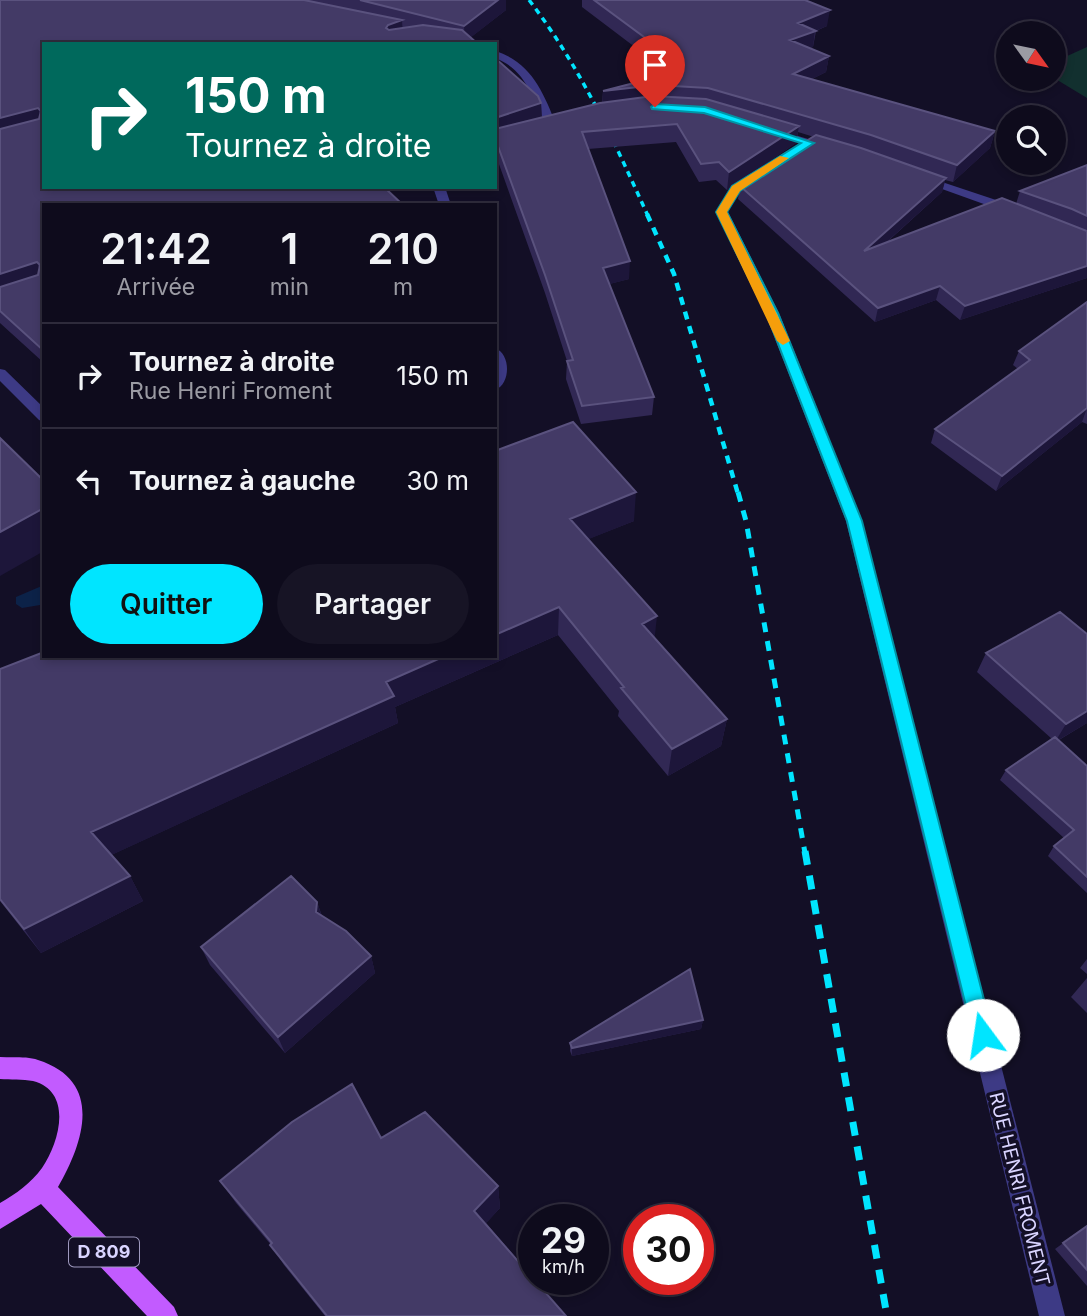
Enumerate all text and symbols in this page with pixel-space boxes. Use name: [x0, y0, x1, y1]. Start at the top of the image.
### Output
north arrow: [996, 21, 1066, 91]
map controls: [996, 21, 1066, 175]
pin: [625, 35, 685, 107]
icon: arrive: [636, 46, 674, 84]
text: 150 m: [185, 66, 327, 125]
icon: right: [70, 70, 161, 161]
button: search: [996, 105, 1066, 175]
text: Tournez à droite: [185, 126, 431, 165]
text: 21:42: [100, 223, 212, 274]
text: 1: [281, 223, 298, 274]
text: 210: [367, 223, 439, 274]
text: Arrivée: [116, 273, 195, 301]
text: min: [270, 273, 309, 301]
text: m: [393, 273, 413, 301]
text: Tournez à droite: [129, 346, 335, 377]
icon: right: [70, 357, 108, 395]
text: 150 m: [396, 360, 469, 391]
text: Rue Henri Froment: [129, 377, 332, 405]
icon: left: [70, 462, 108, 500]
text: Tournez à gauche: [129, 465, 355, 496]
text: 30 m: [406, 465, 469, 496]
button: Quitter: [70, 564, 263, 644]
button: Partager: [277, 564, 469, 644]
position arrow: [946, 998, 1020, 1072]
street label: RUE HENRI FROMENT: [984, 1090, 1055, 1288]
speed limit sign: 30: [623, 1204, 714, 1295]
text: 29: [541, 1219, 586, 1261]
road number: D 809: [69, 1238, 139, 1266]
text: km/h: [542, 1256, 585, 1277]

